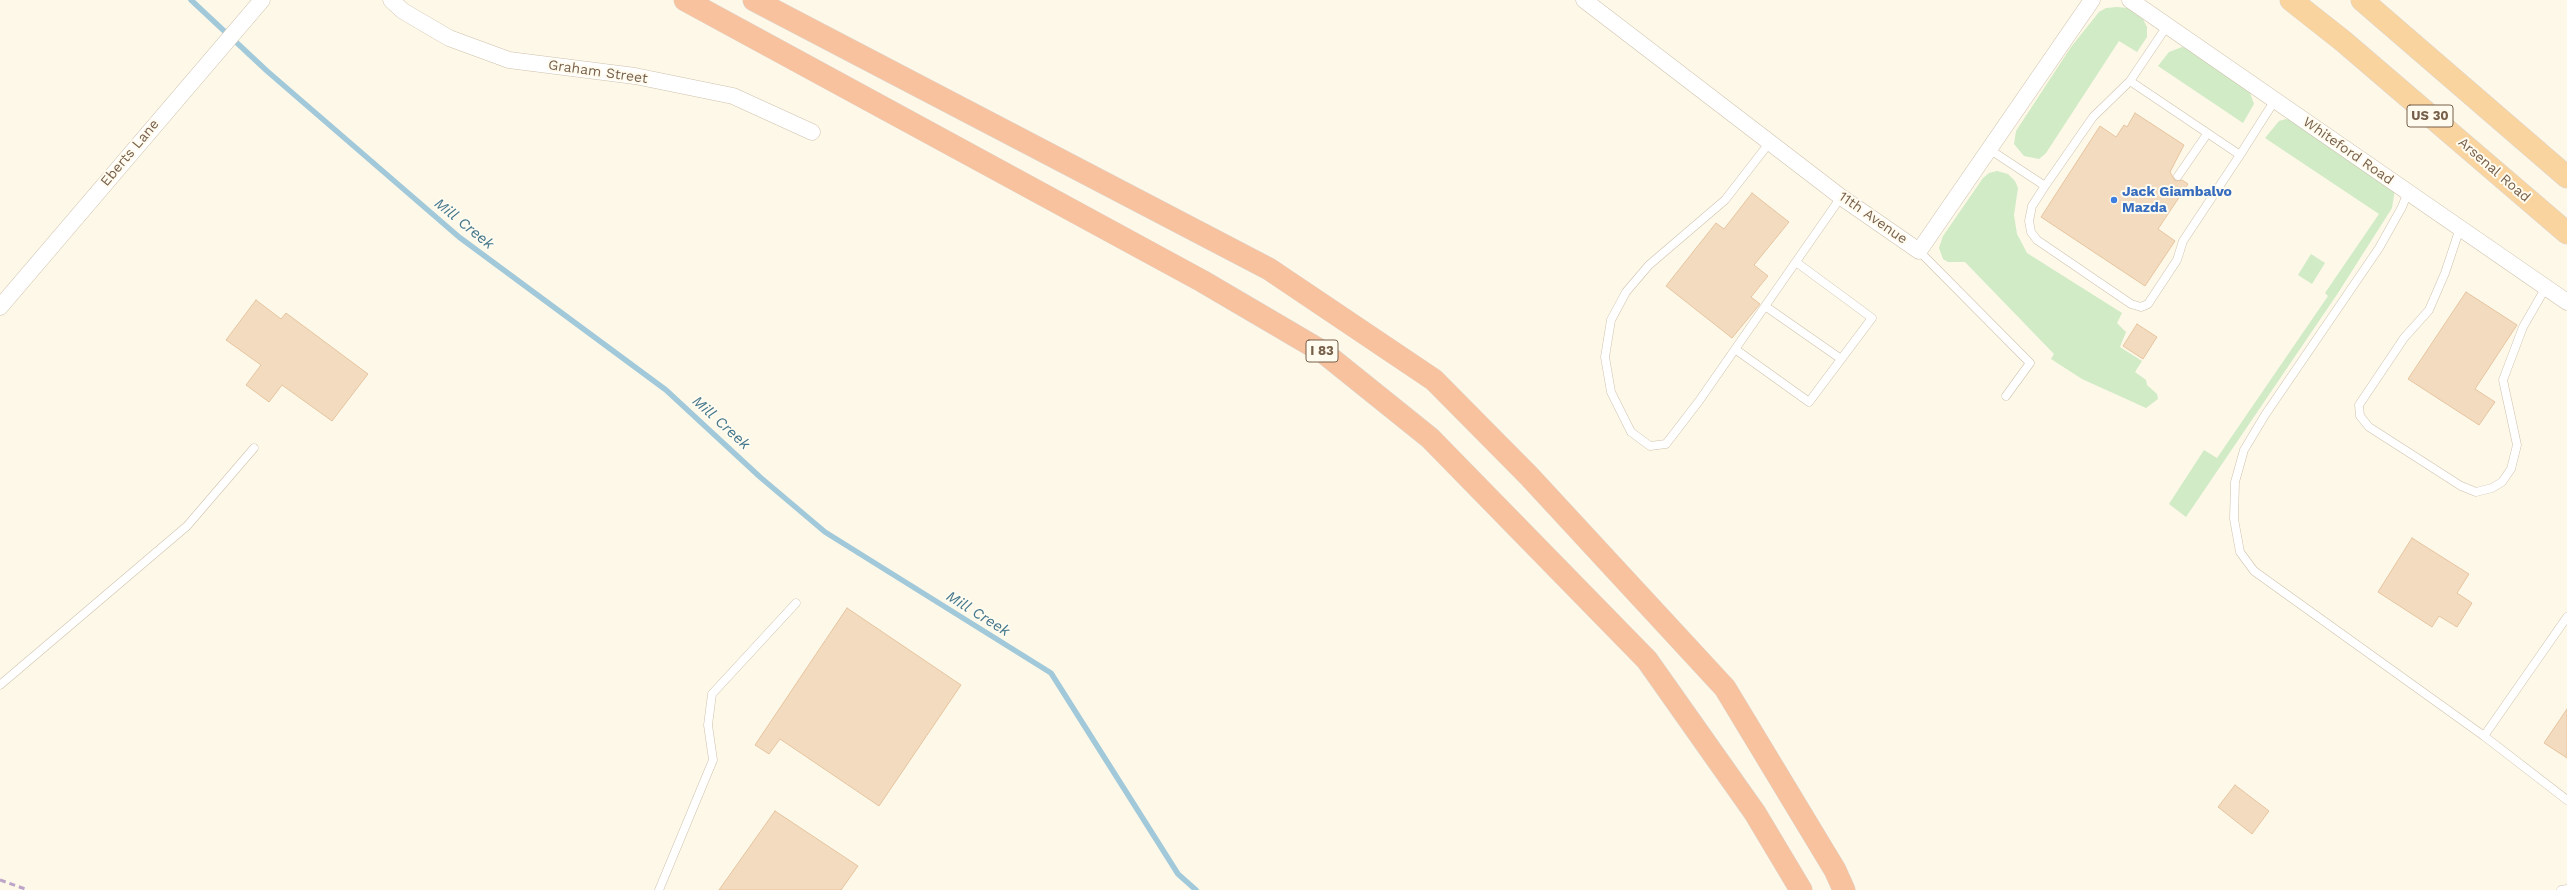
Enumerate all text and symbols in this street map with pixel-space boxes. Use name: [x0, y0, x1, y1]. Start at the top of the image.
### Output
street label: Graham Street: [547, 57, 649, 87]
road number: US 30: [2407, 105, 2453, 127]
street label: Whiteford Road: [2300, 114, 2396, 188]
street label: Eberts Lane: [97, 116, 163, 190]
street label: Arsenal Road: [2455, 134, 2533, 206]
place label: Jack Giambalvo Mazda: [2122, 184, 2232, 216]
street label: 11th Avenue: [1836, 188, 1910, 248]
water label: Mill Creek: [431, 195, 497, 253]
marker: Jack Giambalvo Mazda: [2109, 195, 2119, 205]
road number: I 83: [1306, 340, 1338, 362]
water label: Mill Creek: [688, 392, 754, 454]
water label: Mill Creek: [943, 587, 1013, 641]

